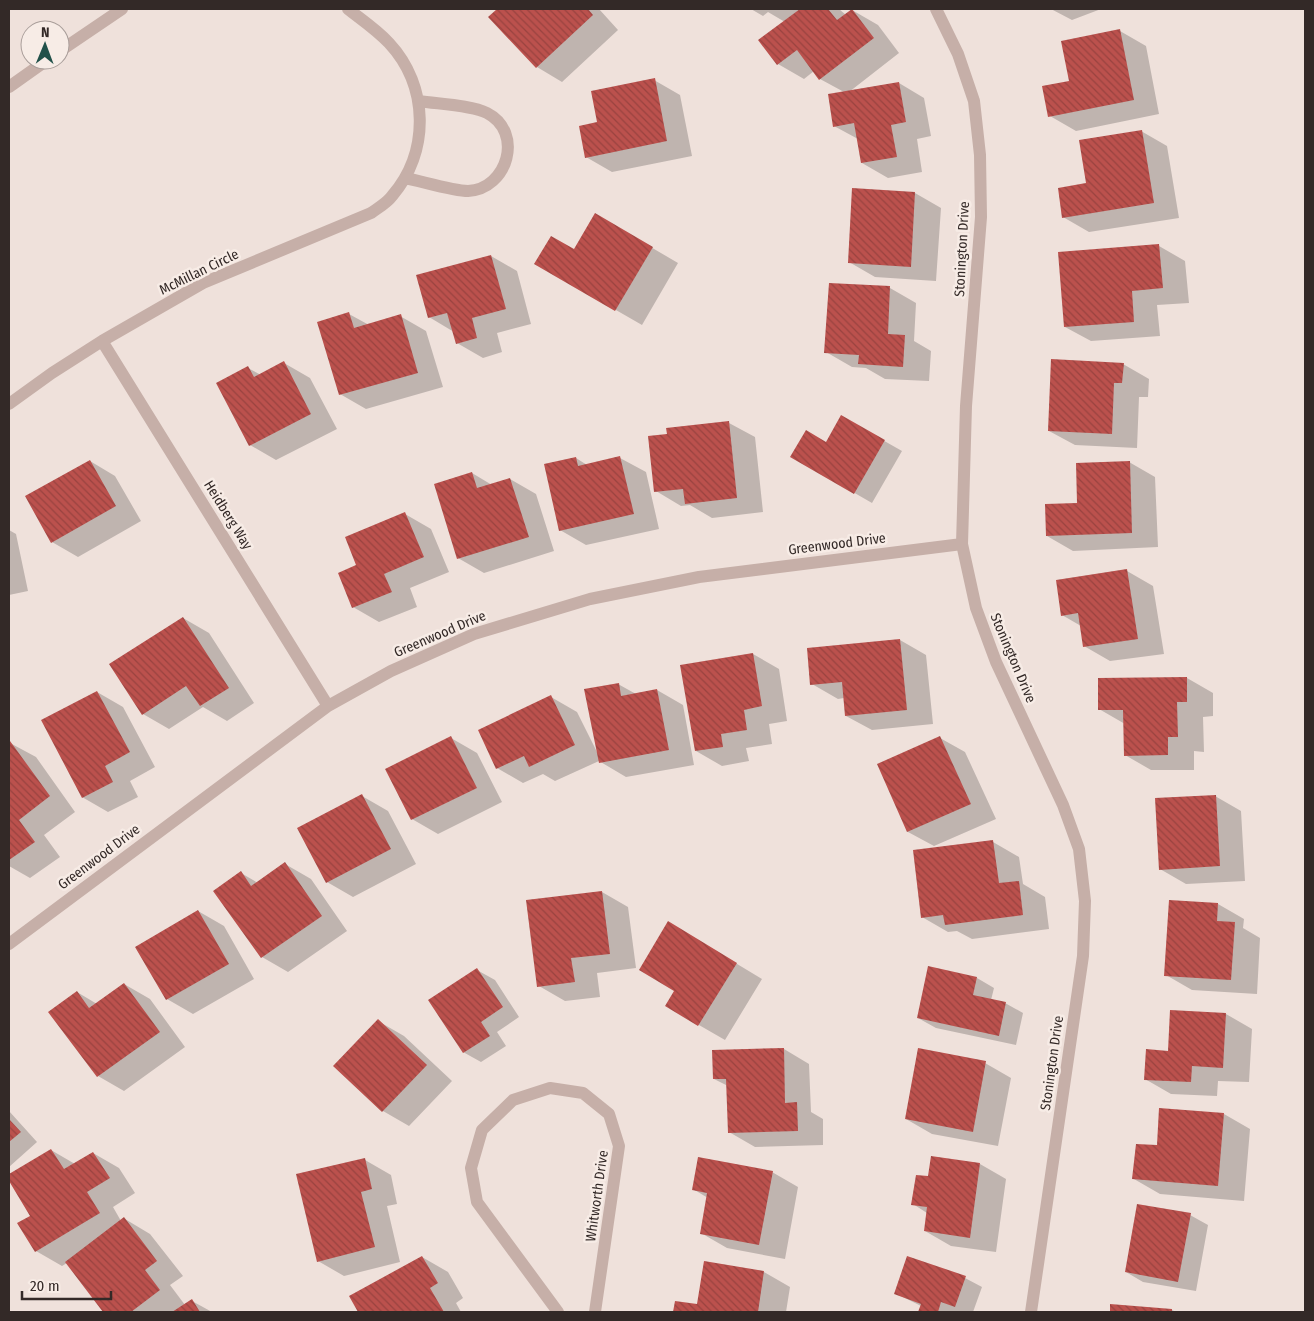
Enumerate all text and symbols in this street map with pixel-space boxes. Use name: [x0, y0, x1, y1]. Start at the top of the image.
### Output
north arrow: [20, 20, 70, 70]
text: N: [41, 24, 50, 41]
street label: Stonington Drive: [951, 201, 973, 297]
street label: McMillan Circle: [157, 245, 241, 298]
street label: Heidberg Way: [200, 477, 256, 553]
street label: Greenwood Drive: [787, 530, 887, 558]
street label: Greenwood Drive: [392, 607, 489, 661]
street label: Stonington Drive: [987, 611, 1040, 705]
street label: Greenwood Drive: [55, 821, 143, 893]
street label: Stonington Drive: [1037, 1014, 1067, 1112]
street label: Whitworth Drive: [582, 1149, 612, 1243]
scale bar: [22, 1268, 111, 1300]
text: 20 m: [30, 1277, 60, 1295]

